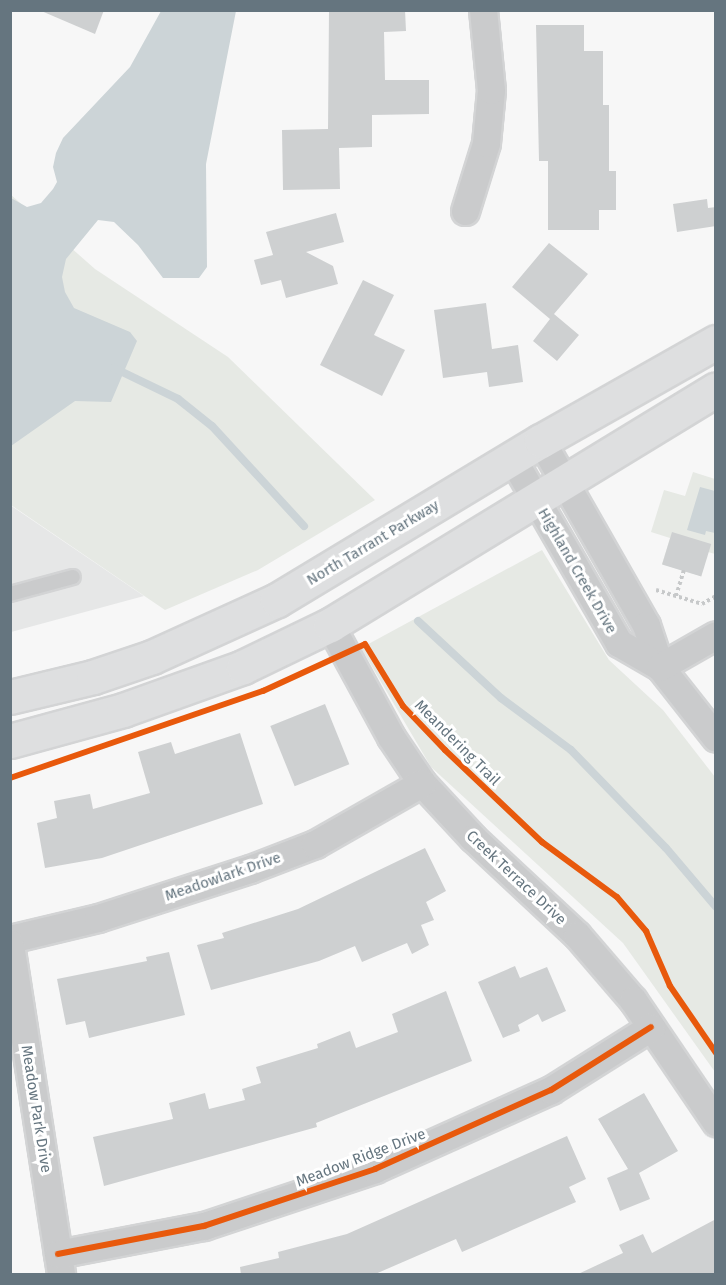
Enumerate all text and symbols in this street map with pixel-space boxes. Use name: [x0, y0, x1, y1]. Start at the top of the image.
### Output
street label: North Tarrant Parkway: [304, 496, 442, 590]
street label: Highland Creek Drive: [534, 505, 620, 637]
street label: Meandering Trail: [410, 696, 504, 790]
street label: Creek Terrace Drive: [462, 827, 570, 929]
street label: Meadowlark Drive: [163, 849, 283, 905]
street label: Meadow Park Drive: [17, 1044, 55, 1174]
street label: Meadow Ridge Drive: [294, 1125, 428, 1191]

